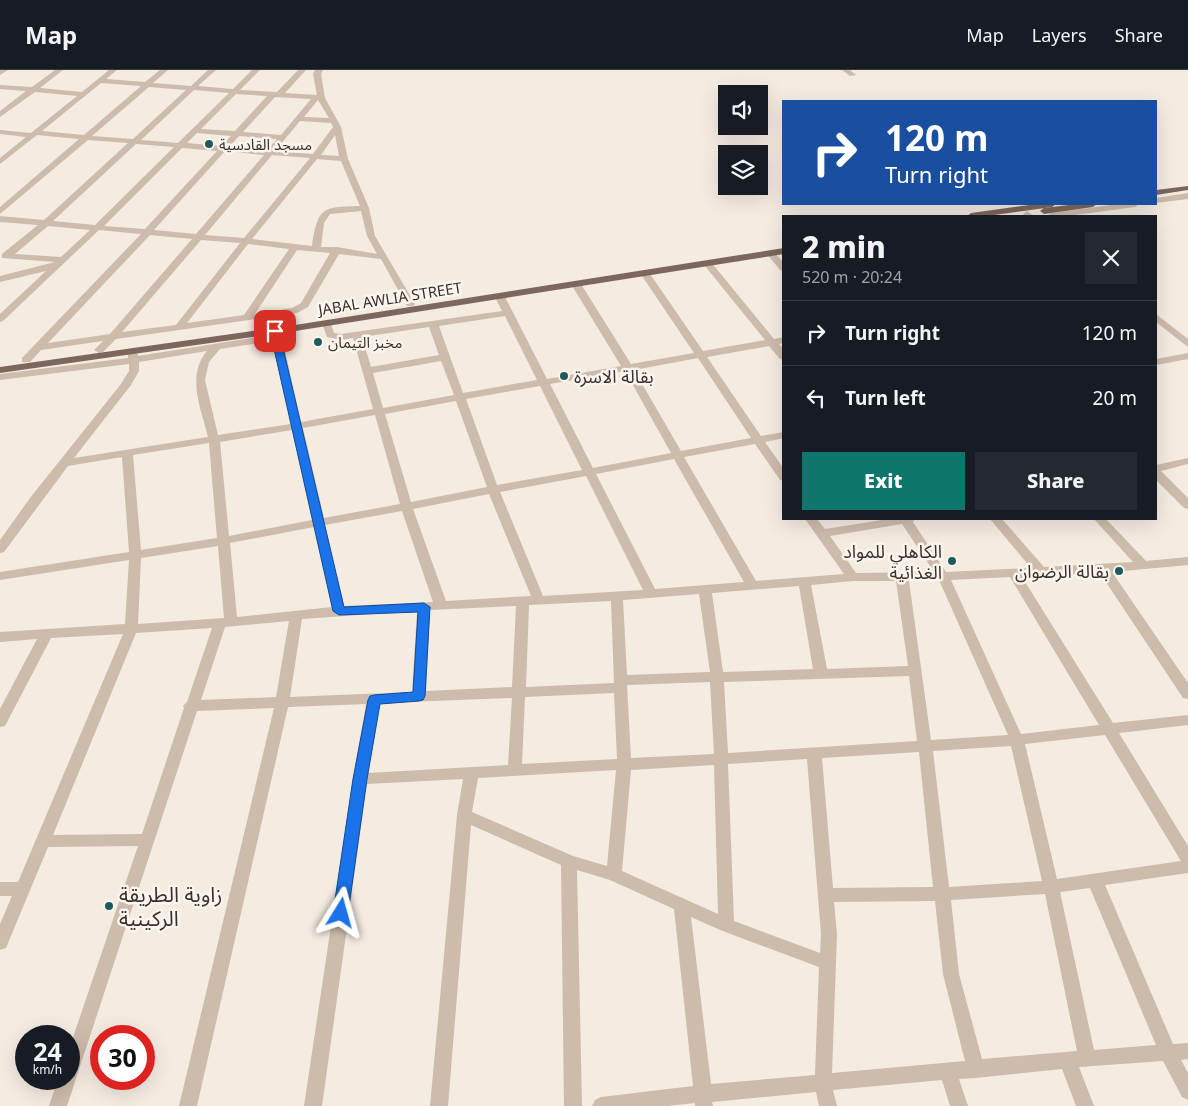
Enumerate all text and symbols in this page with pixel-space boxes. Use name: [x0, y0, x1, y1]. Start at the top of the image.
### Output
text: Map: [25, 18, 77, 51]
text: Map: [966, 23, 1004, 47]
text: Layers: [1032, 23, 1087, 47]
text: Share: [1115, 23, 1163, 47]
map controls: [718, 85, 768, 195]
button: sound: [718, 85, 768, 135]
text: 120 m: [885, 114, 988, 161]
icon: right: [802, 120, 867, 185]
place label: مسجد القادسية: [219, 134, 312, 154]
marker: مسجد القادسية: [203, 138, 215, 150]
button: layers: [718, 145, 768, 195]
text: Turn right: [885, 159, 988, 189]
text: 2 min: [802, 226, 886, 267]
button: close: [1085, 232, 1137, 284]
text: 520 m · 20:24: [802, 266, 902, 288]
street label: JABAL AWLIA STREET: [315, 277, 464, 320]
pin: [254, 310, 296, 352]
icon: arrive: [261, 317, 289, 345]
icon: right: [802, 319, 830, 347]
text: Turn right: [845, 320, 940, 346]
text: 120 m: [1082, 320, 1137, 346]
place label: مخبز التيمان: [328, 332, 402, 352]
marker: مخبز التيمان: [312, 336, 324, 348]
place label: بقالة الاسرة: [574, 364, 654, 388]
marker: بقالة الاسرة: [558, 370, 570, 382]
icon: left: [802, 384, 830, 412]
text: Turn left: [845, 385, 926, 411]
text: 20 m: [1093, 385, 1137, 411]
button: Exit: [802, 452, 965, 510]
button: Share: [975, 452, 1137, 510]
place label: الكاهلي للمواد الغذائية: [843, 539, 942, 584]
marker: الكاهلي للمواد الغذائية: [946, 555, 958, 567]
place label: بقالة الرضوان: [1015, 559, 1109, 583]
marker: بقالة الرضوان: [1113, 565, 1125, 577]
place label: زاوية الطريقة الركينية: [119, 880, 222, 932]
position arrow: [314, 886, 366, 938]
marker: زاوية الطريقة الركينية: [103, 900, 115, 912]
speed limit sign: 30: [90, 1025, 155, 1090]
text: 24: [33, 1034, 62, 1068]
text: km/h: [33, 1061, 62, 1078]

